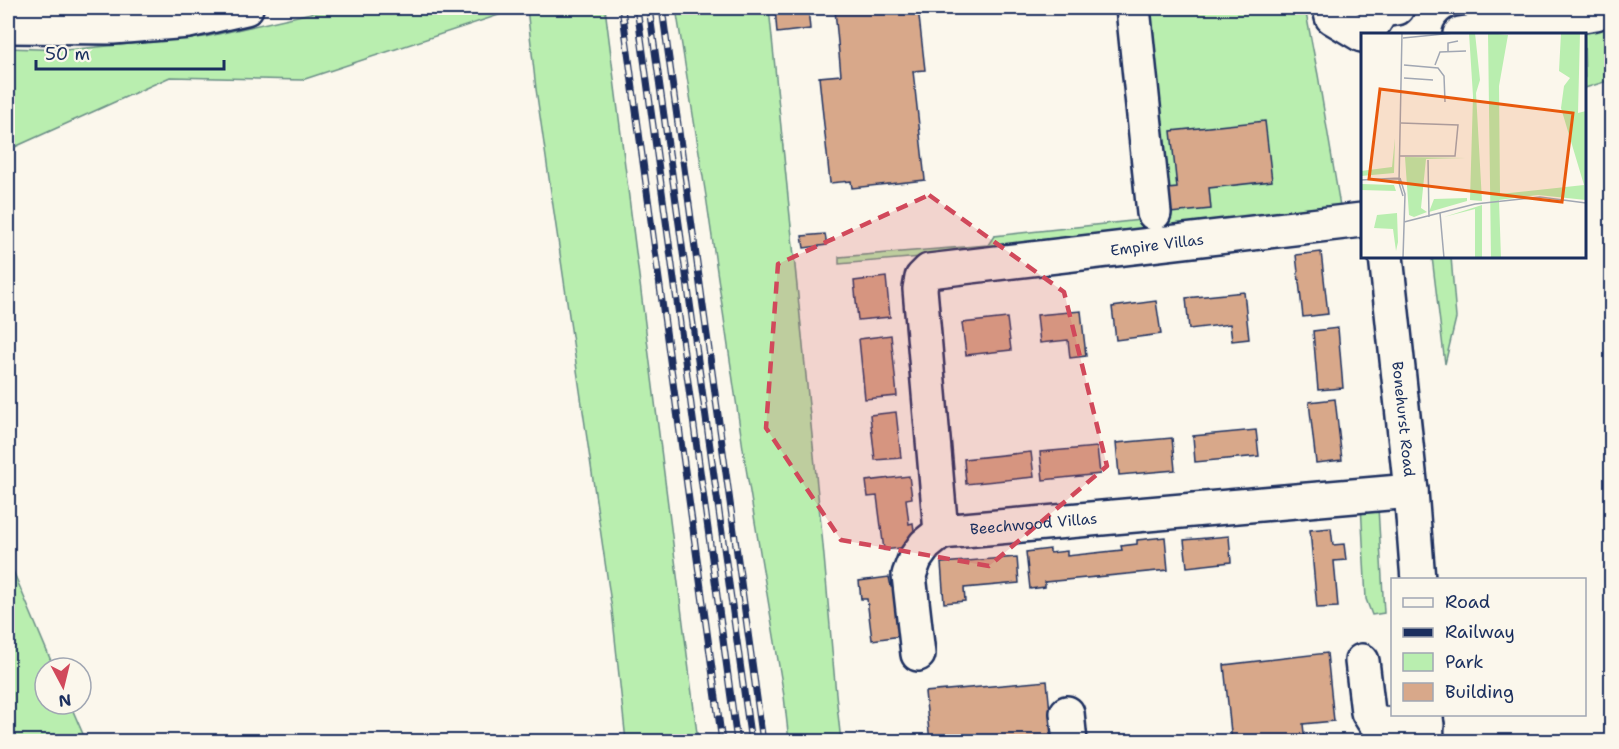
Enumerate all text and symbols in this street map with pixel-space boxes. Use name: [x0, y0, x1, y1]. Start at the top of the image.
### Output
scale bar: [36, 33, 224, 71]
inset map: [1361, 33, 1586, 258]
text: 50 m: [45, 42, 90, 66]
street label: Empire Villas: [1109, 229, 1205, 261]
street label: Bonehurst Road: [1387, 360, 1419, 478]
street label: Beechwood Villas: [969, 508, 1098, 539]
legend: [1391, 578, 1586, 716]
text: Road: [1445, 590, 1490, 614]
text: Railway: [1445, 620, 1515, 644]
text: Park: [1445, 650, 1484, 674]
north arrow: [33, 656, 93, 716]
text: Building: [1445, 680, 1514, 704]
text: N: [57, 689, 72, 712]

